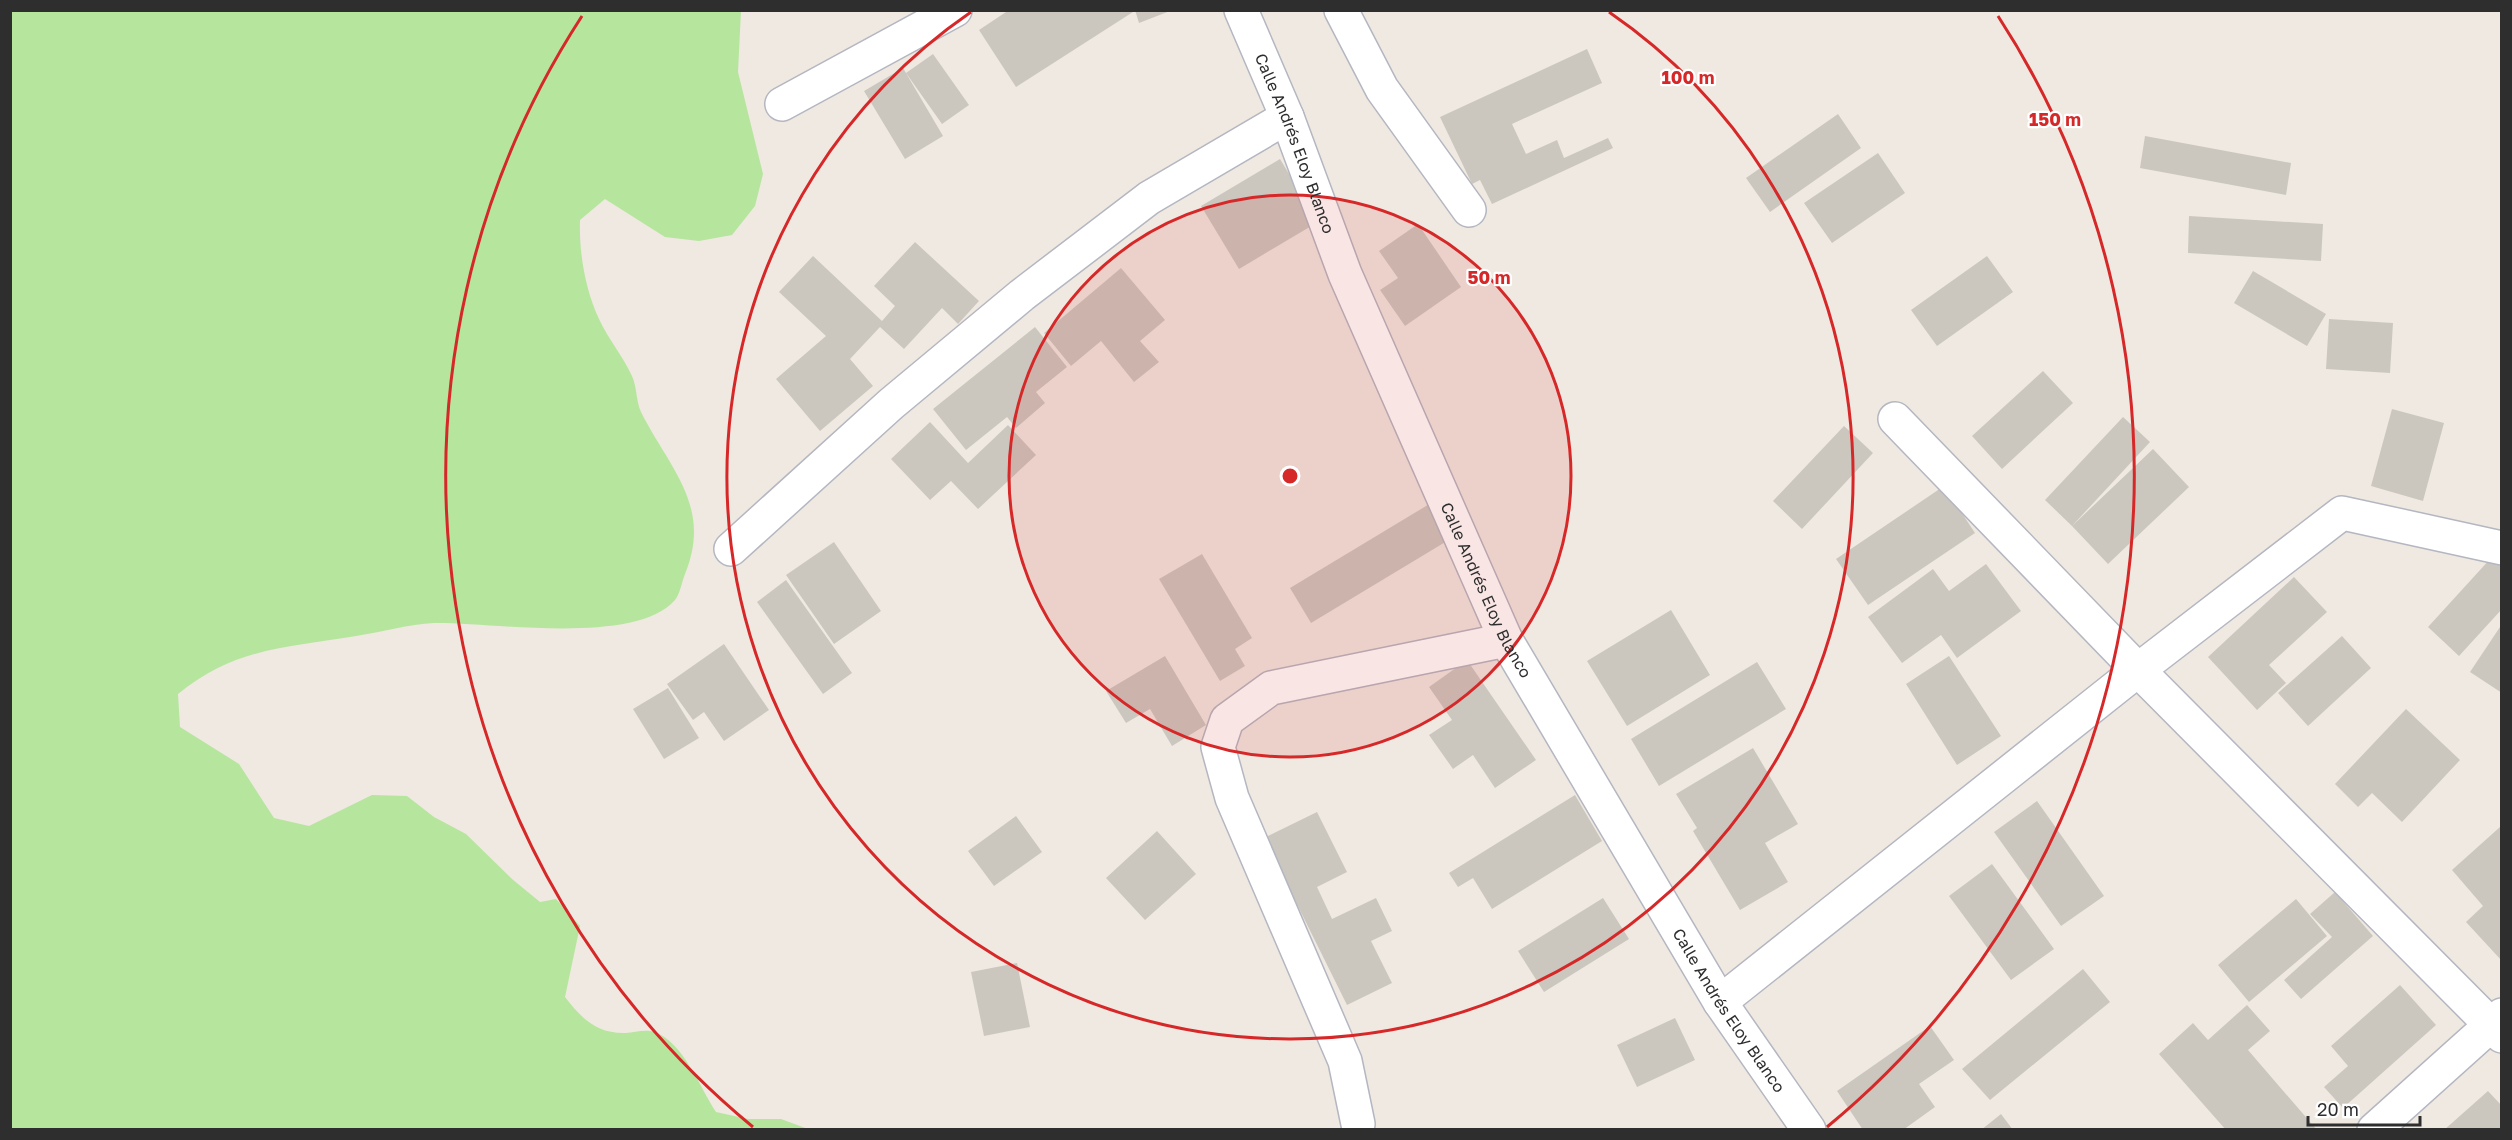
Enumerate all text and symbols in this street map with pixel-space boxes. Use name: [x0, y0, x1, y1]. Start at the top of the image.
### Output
street label: Calle Andrés Eloy Blanco: [1251, 50, 1339, 236]
text: 100 m: [1662, 66, 1714, 88]
text: 150 m: [2029, 108, 2081, 130]
text: 50 m: [1468, 266, 1510, 288]
centre of rings: [1280, 466, 1300, 486]
street label: Calle Andrés Eloy Blanco: [1437, 499, 1536, 681]
street label: Calle Andrés Eloy Blanco: [1669, 925, 1790, 1096]
scale bar: [2308, 1089, 2420, 1127]
text: 20 m: [2317, 1098, 2359, 1120]

